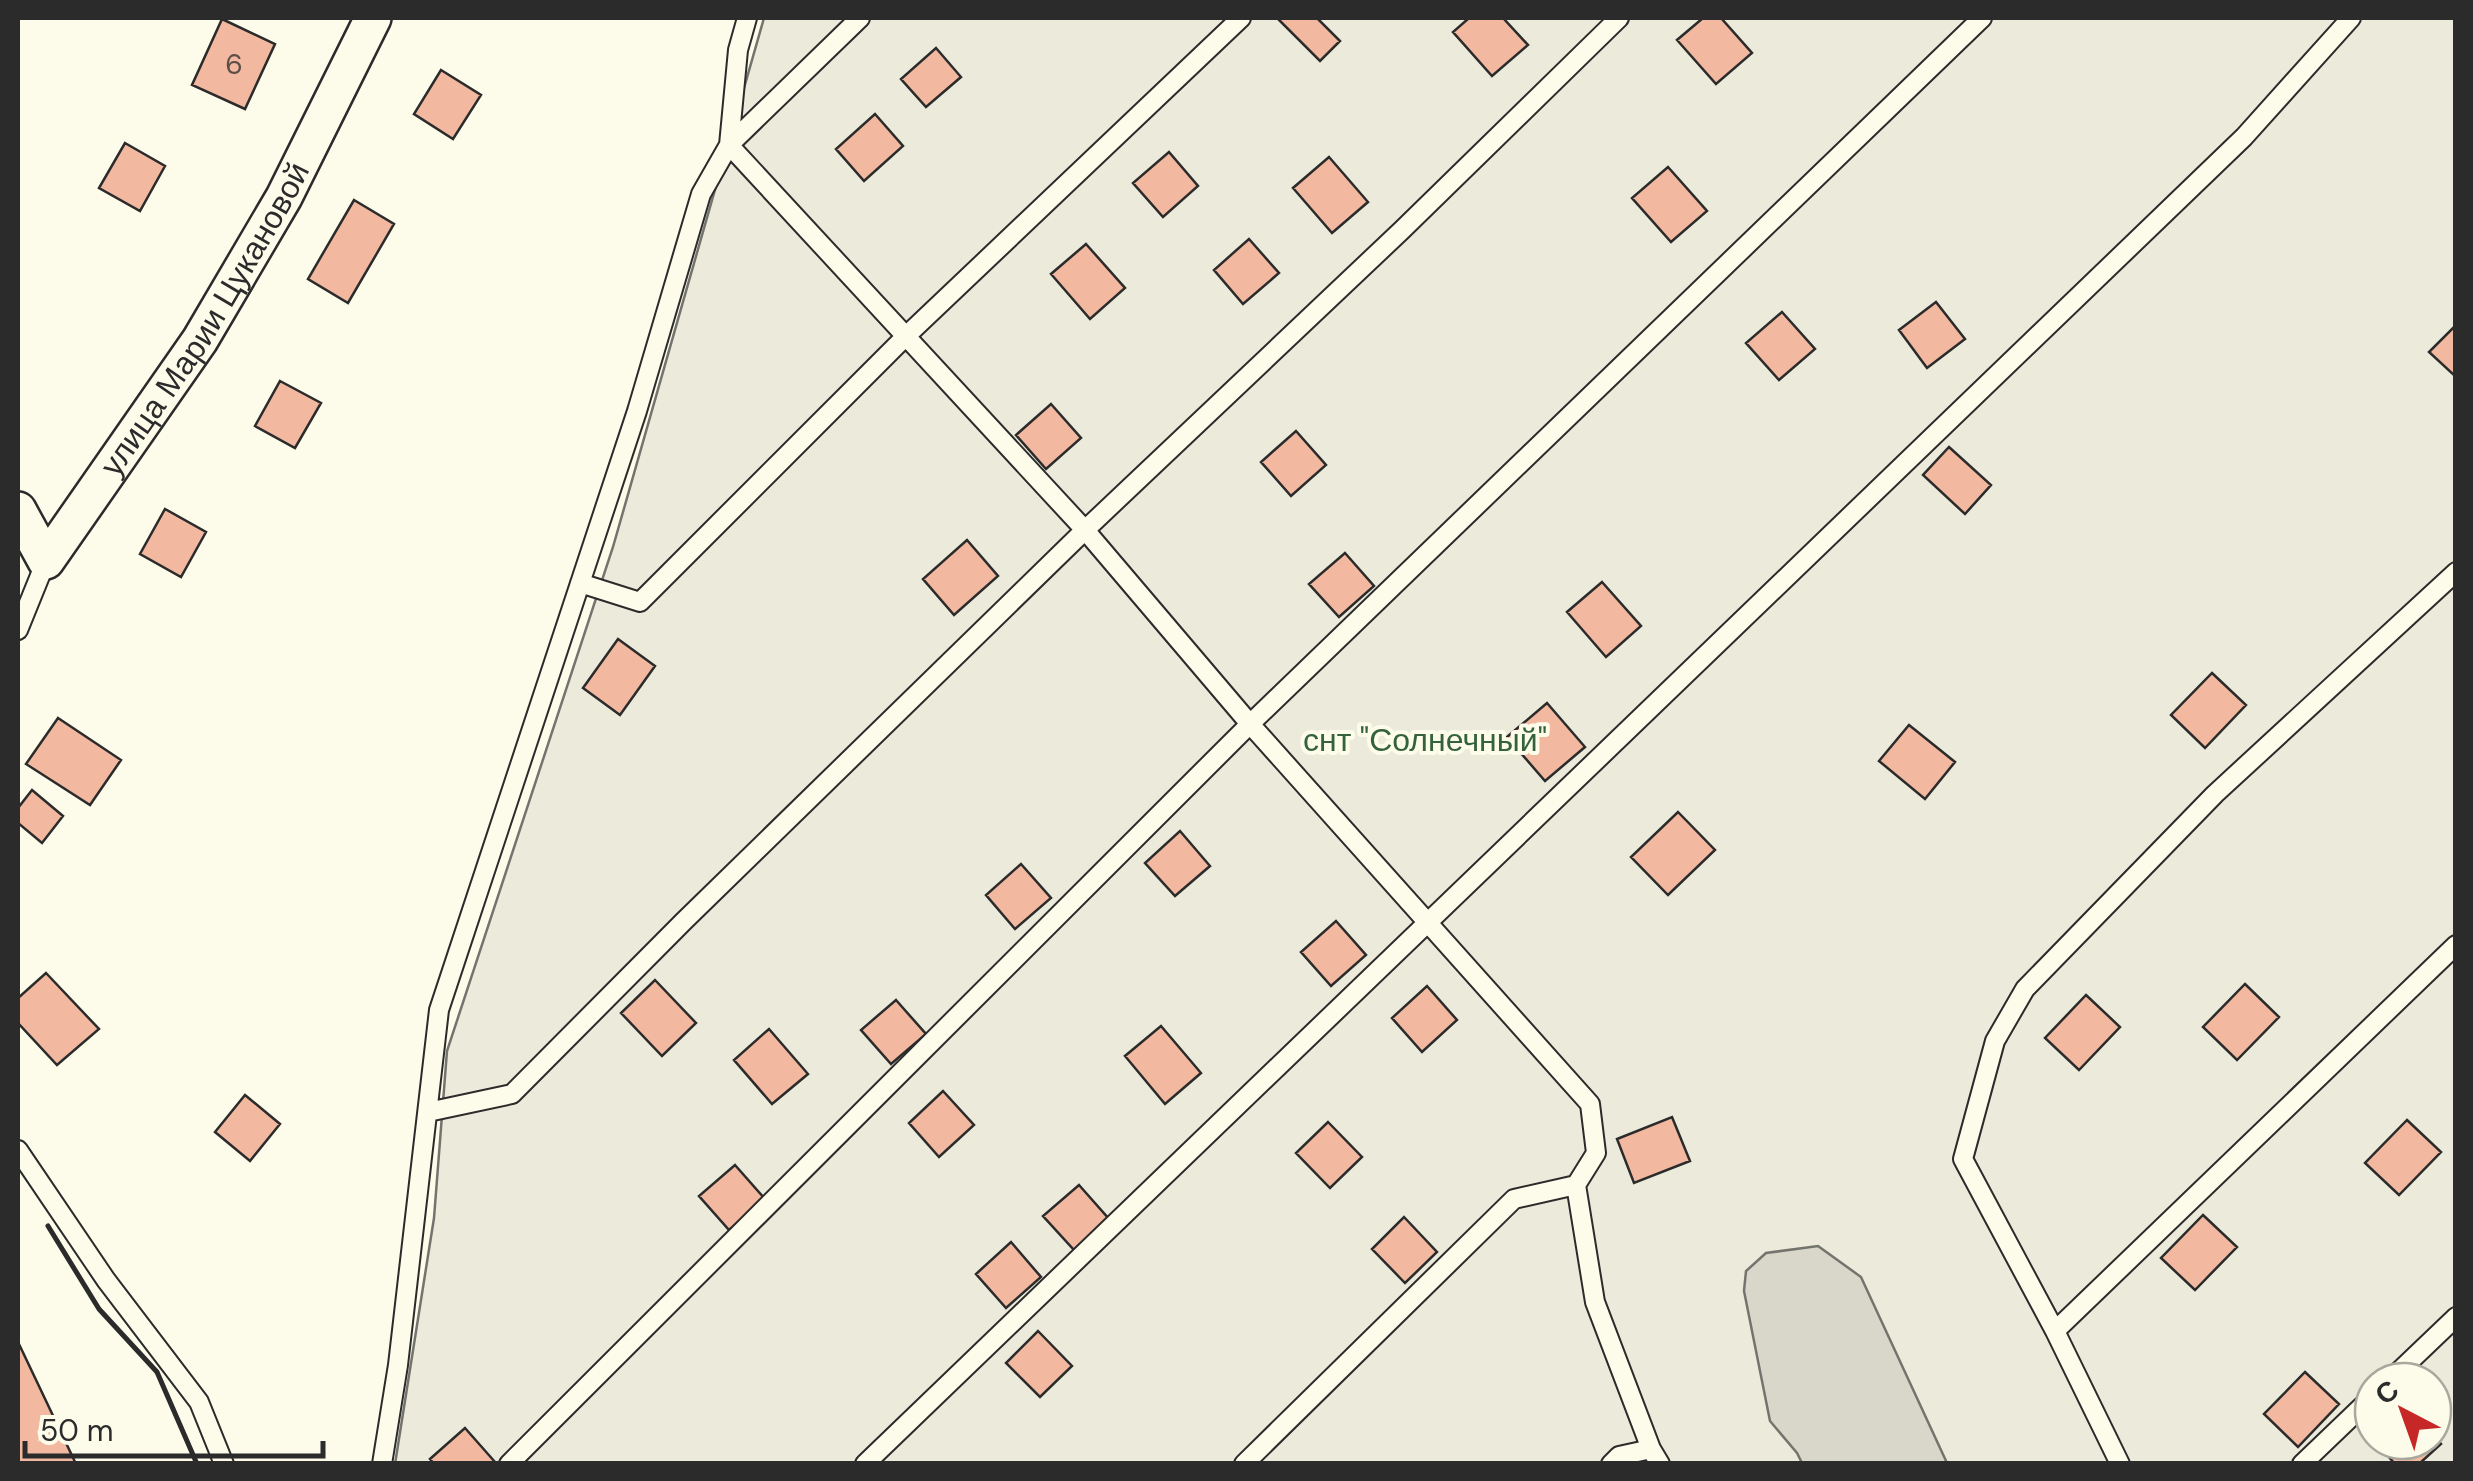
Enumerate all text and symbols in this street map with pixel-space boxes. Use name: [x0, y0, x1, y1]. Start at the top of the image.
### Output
house number: 6: [225, 46, 243, 83]
street label: улица Марии Цукановой: [91, 155, 319, 484]
park label: снт "Солнечный": [1303, 719, 1547, 761]
north arrow: [2353, 1361, 2453, 1461]
text: С: [2367, 1372, 2407, 1413]
scale bar: [25, 1396, 322, 1458]
text: 50 m: [40, 1411, 114, 1450]

